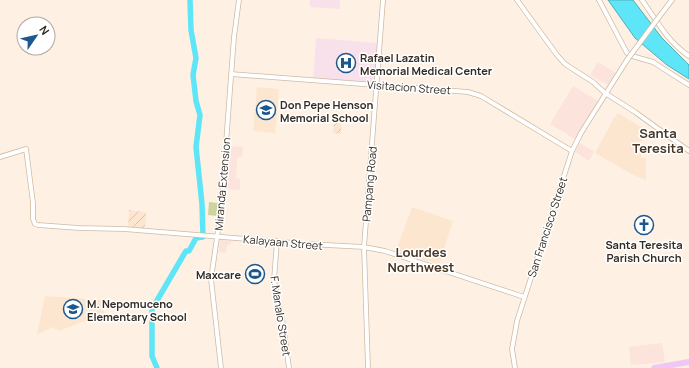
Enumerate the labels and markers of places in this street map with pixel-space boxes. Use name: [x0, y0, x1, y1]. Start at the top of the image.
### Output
place label: Rafael Lazatin Memorial Medical Center: [360, 50, 493, 78]
hospital icon: Rafael Lazatin Memorial Medical Center: [335, 52, 357, 74]
place label: Don Pepe Henson Memorial School: [280, 97, 374, 125]
school or university icon: Don Pepe Henson Memorial School: [255, 99, 277, 121]
church icon: Santa Teresita Parish Church: [633, 214, 655, 236]
place label: Santa Teresita Parish Church: [605, 237, 683, 265]
sports icon: Maxcare: [244, 263, 266, 285]
place label: Maxcare: [196, 267, 241, 282]
place label: M. Nepomuceno Elementary School: [87, 296, 187, 324]
school or university icon: M. Nepomuceno Elementary School: [62, 298, 84, 320]

